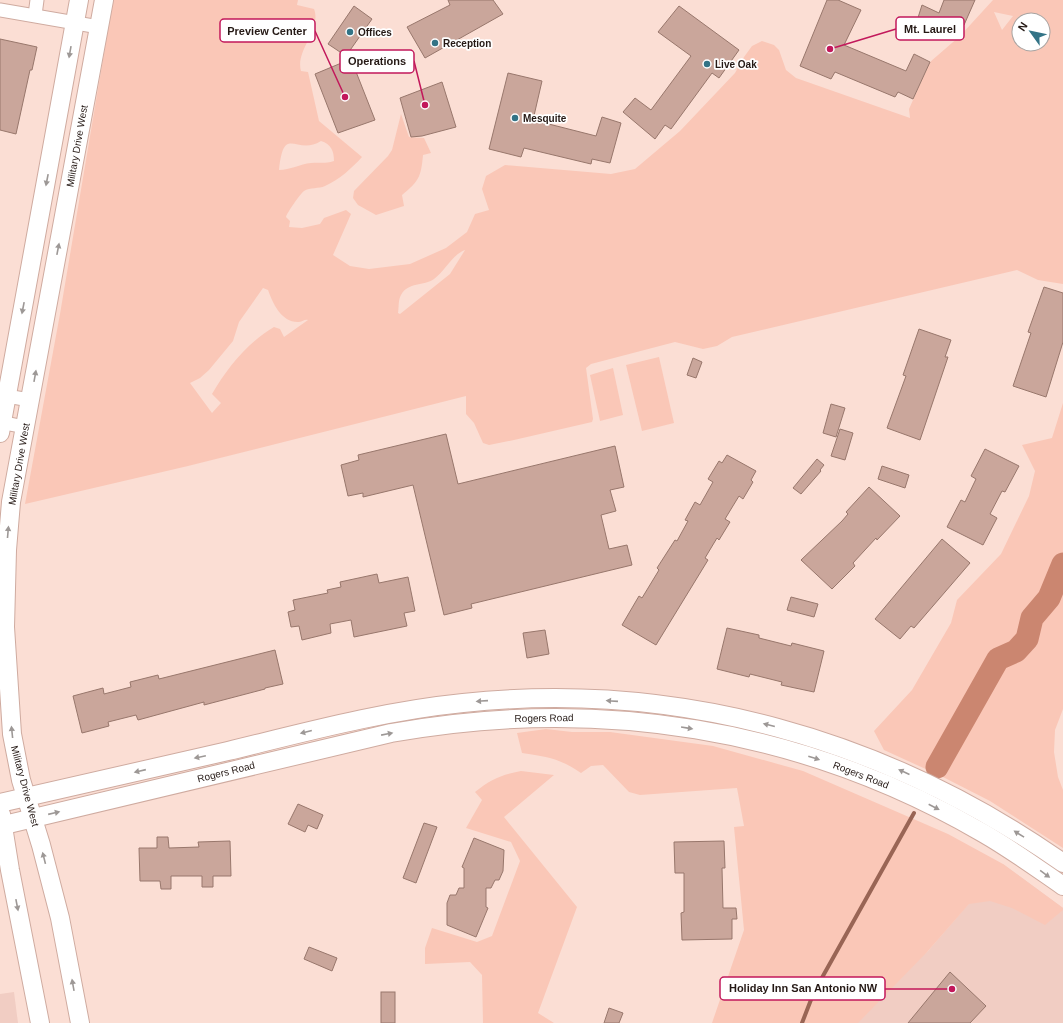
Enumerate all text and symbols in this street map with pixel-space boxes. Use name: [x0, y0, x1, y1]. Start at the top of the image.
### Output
north arrow: [1011, 12, 1051, 52]
callout: Mt. Laurel: [896, 17, 964, 40]
callout: Preview Center: [220, 19, 315, 42]
text: N: [1015, 20, 1030, 33]
text: Mt. Laurel: [904, 23, 956, 35]
text: Preview Center: [227, 25, 307, 37]
marker: Offices: [345, 27, 355, 37]
place label: Offices: [358, 27, 392, 38]
marker: Reception: [430, 38, 440, 48]
place label: Reception: [443, 38, 491, 49]
one-way arrow: [67, 46, 73, 58]
callout: Operations: [340, 50, 414, 73]
text: Operations: [348, 55, 406, 67]
marker: Live Oak: [702, 59, 712, 69]
place label: Live Oak: [715, 59, 757, 70]
street label: Military Drive West: [64, 104, 90, 188]
marker: Mesquite: [510, 113, 520, 123]
place label: Mesquite: [523, 113, 567, 124]
one-way arrow: [44, 174, 50, 186]
one-way arrow: [56, 242, 62, 255]
one-way arrow: [20, 302, 26, 314]
one-way arrow: [32, 370, 38, 383]
street label: Military Drive West: [6, 422, 32, 506]
one-way arrow: [5, 526, 12, 538]
one-way arrow: [606, 697, 618, 704]
one-way arrow: [476, 698, 488, 705]
street label: Rogers Road: [514, 712, 574, 724]
one-way arrow: [762, 722, 774, 728]
one-way arrow: [681, 725, 693, 731]
one-way arrow: [9, 726, 15, 738]
one-way arrow: [300, 729, 312, 735]
one-way arrow: [381, 730, 393, 736]
street label: Military Drive West: [9, 744, 41, 828]
one-way arrow: [194, 754, 206, 760]
one-way arrow: [808, 755, 820, 761]
street label: Rogers Road: [832, 759, 890, 791]
street label: Rogers Road: [196, 760, 256, 784]
one-way arrow: [133, 768, 146, 774]
one-way arrow: [899, 769, 910, 775]
one-way arrow: [928, 804, 940, 810]
one-way arrow: [48, 809, 60, 815]
one-way arrow: [1013, 830, 1025, 837]
one-way arrow: [41, 852, 47, 864]
one-way arrow: [1040, 870, 1050, 878]
one-way arrow: [14, 899, 20, 911]
callout: Holiday Inn San Antonio NW: [720, 977, 885, 1000]
one-way arrow: [70, 978, 76, 991]
text: Holiday Inn San Antonio NW: [729, 982, 878, 994]

